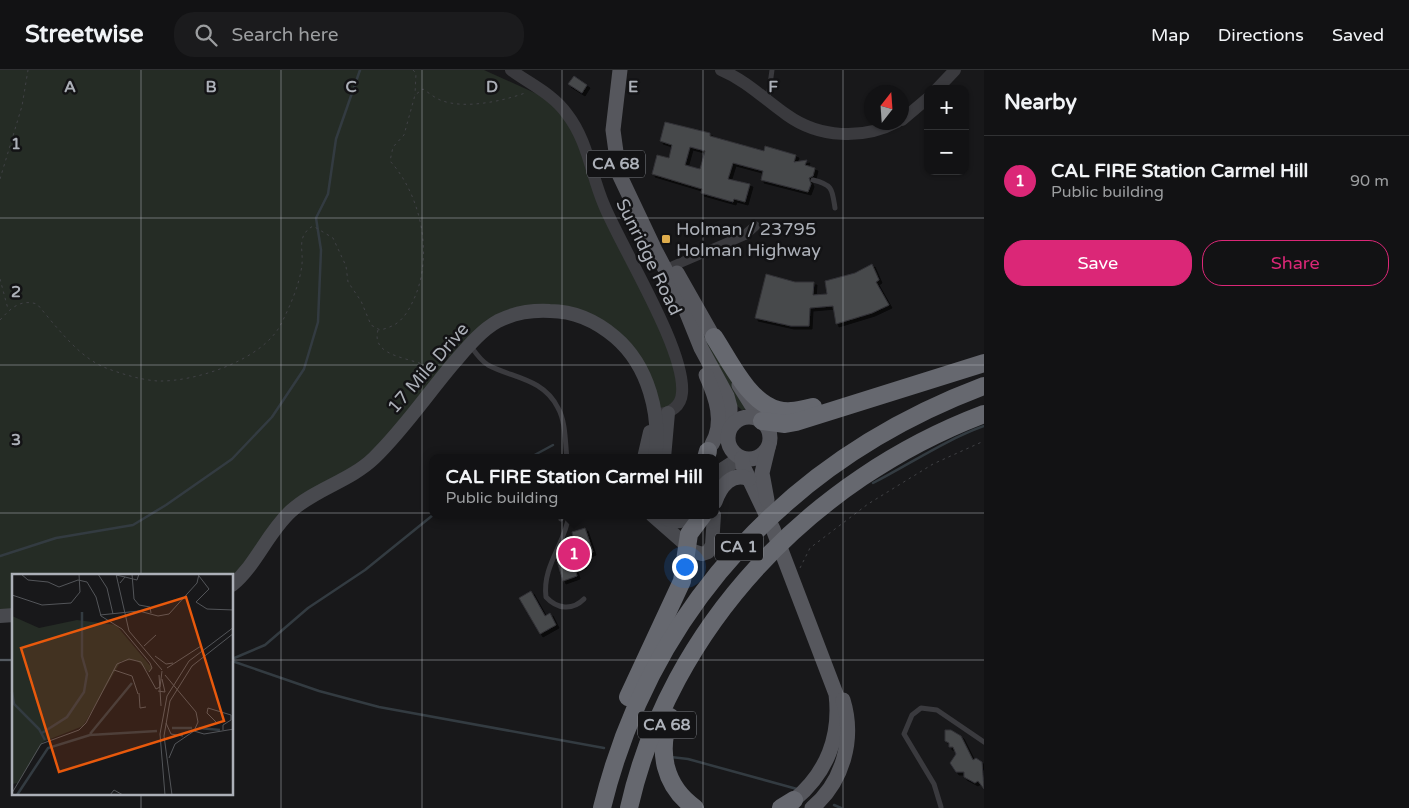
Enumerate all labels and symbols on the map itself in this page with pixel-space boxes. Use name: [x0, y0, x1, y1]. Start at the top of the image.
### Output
text: A: [64, 77, 76, 97]
text: B: [205, 77, 217, 97]
text: C: [345, 77, 357, 97]
text: D: [486, 77, 498, 97]
text: E: [628, 77, 638, 97]
text: F: [768, 77, 778, 97]
north arrow: [864, 85, 909, 130]
text: 1: [11, 134, 21, 154]
road number: CA 68: [587, 150, 645, 178]
street label: Sunridge Road: [611, 195, 687, 319]
place label: Holman / 23795 Holman Highway: [676, 218, 821, 261]
marker: Holman / 23795 Holman Highway: [660, 233, 672, 245]
text: 2: [11, 282, 21, 302]
street label: 17 Mile Drive: [383, 318, 473, 418]
text: 3: [11, 430, 21, 450]
road number: CA 1: [715, 534, 763, 561]
pin: 1: [558, 535, 590, 573]
your location: [672, 554, 698, 580]
inset map: [12, 574, 234, 796]
road number: CA 68: [638, 712, 696, 738]

